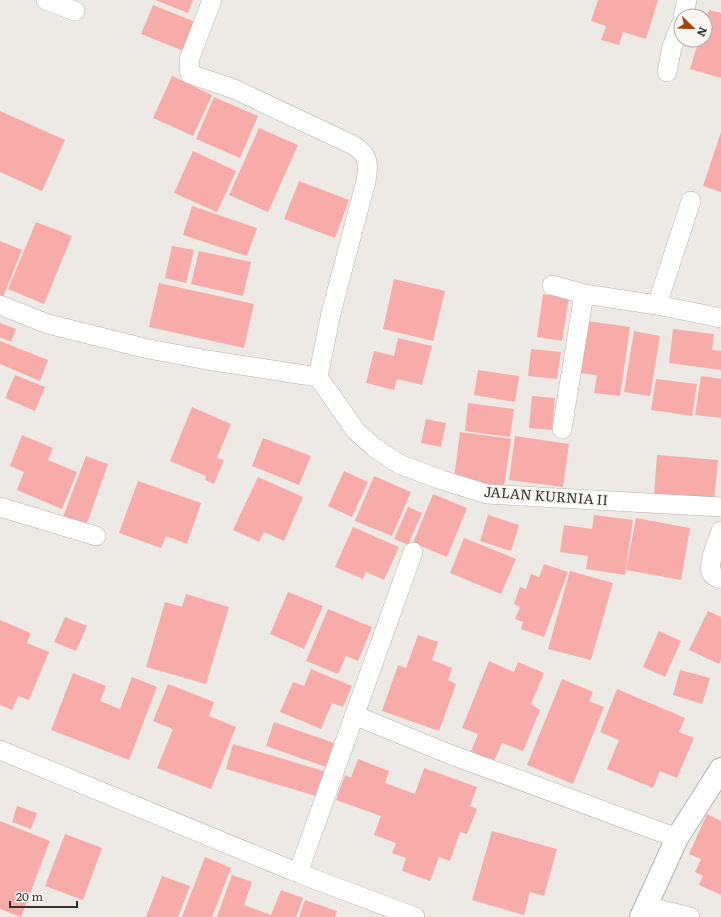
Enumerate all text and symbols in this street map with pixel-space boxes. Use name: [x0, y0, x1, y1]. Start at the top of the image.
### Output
north arrow: [673, 8, 713, 48]
text: N: [694, 25, 712, 40]
street label: JALAN KURNIA II: [483, 481, 609, 509]
scale bar: [10, 883, 77, 909]
text: 20 m: [16, 887, 43, 905]

